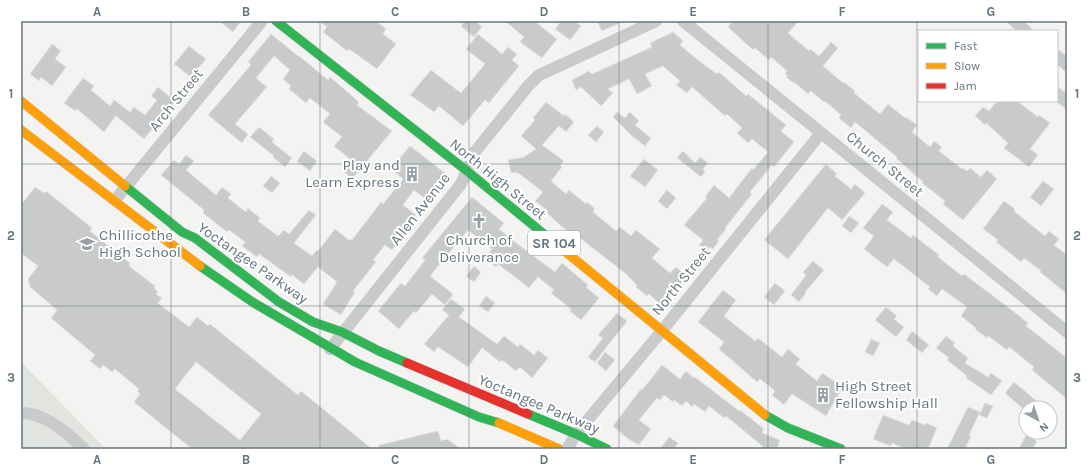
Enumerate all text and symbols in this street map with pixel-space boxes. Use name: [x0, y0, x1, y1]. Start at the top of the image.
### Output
text: A: [93, 4, 101, 19]
text: B: [242, 4, 250, 19]
text: C: [391, 4, 399, 19]
text: D: [540, 4, 549, 19]
text: E: [689, 4, 697, 19]
text: F: [838, 4, 846, 19]
text: G: [987, 4, 995, 19]
legend: [918, 30, 1058, 102]
text: Fast: [954, 39, 978, 53]
text: Slow: [954, 59, 980, 73]
street label: Arch Street: [145, 65, 207, 135]
text: Jam: [954, 79, 977, 93]
text: 1: [9, 86, 13, 101]
text: 1: [1075, 86, 1079, 101]
street label: Church Street: [843, 127, 928, 201]
street label: North High Street: [446, 135, 550, 224]
place label: Play and Learn Express: [305, 156, 400, 191]
building icon: Play and Learn Express: [403, 165, 421, 183]
street label: Allen Avenue: [386, 169, 454, 249]
church icon: Church of Deliverance: [470, 212, 488, 230]
street label: Yoctangee Parkway: [195, 218, 311, 308]
place label: Chillicothe High School: [99, 226, 181, 261]
text: 2: [7, 228, 15, 243]
text: 2: [1073, 228, 1081, 243]
place label: Church of Deliverance: [439, 231, 519, 266]
road number: SR 104: [528, 231, 580, 255]
school or university icon: Chillicothe High School: [78, 235, 96, 253]
street label: North Street: [648, 243, 714, 319]
text: 3: [7, 370, 15, 385]
street label: Yoctangee Parkway: [476, 370, 602, 438]
text: 3: [1073, 370, 1081, 385]
place label: High Street Fellowship Hall: [835, 377, 938, 412]
building icon: High Street Fellowship Hall: [814, 386, 832, 404]
north arrow: [1018, 400, 1058, 440]
text: N: [1037, 420, 1051, 435]
text: A: [93, 452, 101, 467]
text: B: [242, 452, 250, 467]
text: C: [391, 452, 399, 467]
text: D: [540, 452, 549, 467]
text: E: [689, 452, 697, 467]
text: F: [838, 452, 846, 467]
text: G: [987, 452, 995, 467]

